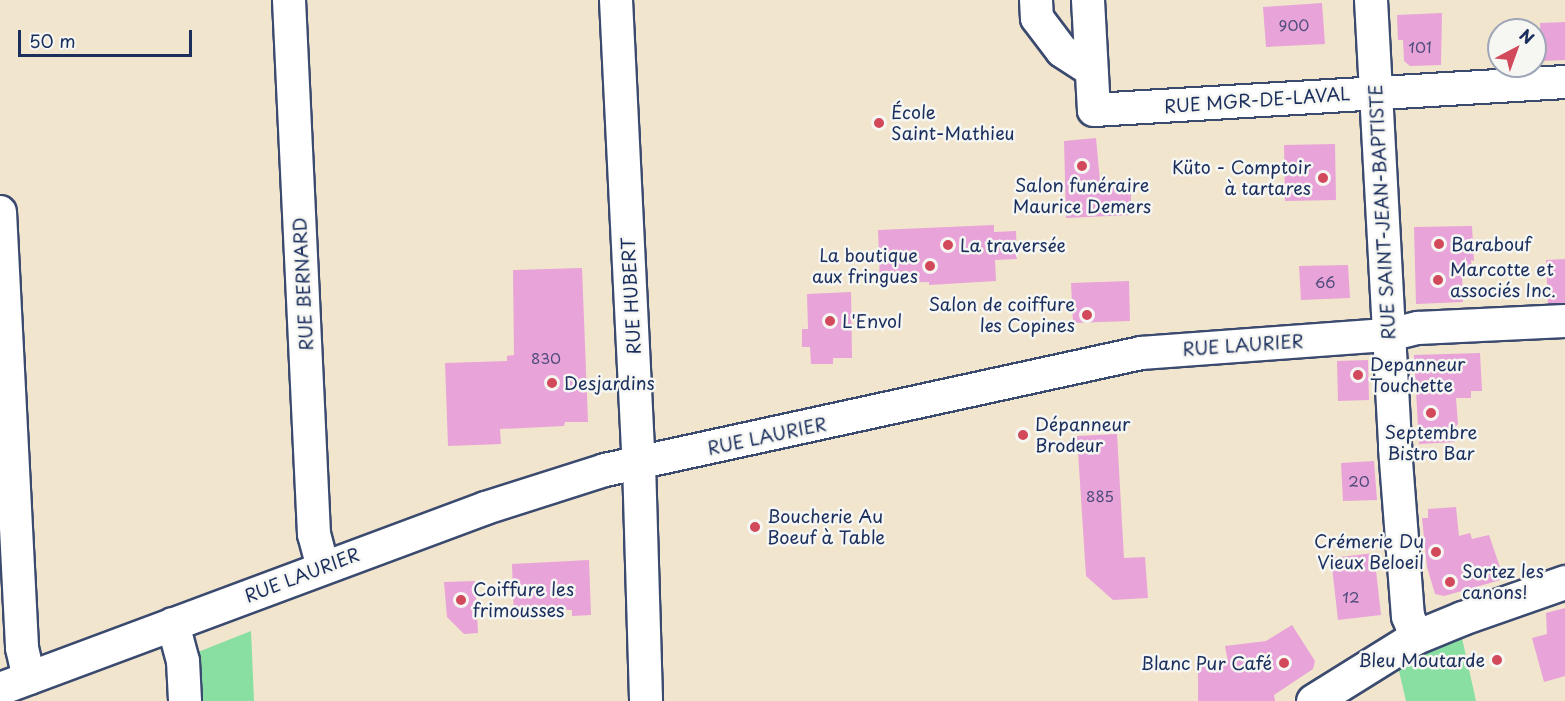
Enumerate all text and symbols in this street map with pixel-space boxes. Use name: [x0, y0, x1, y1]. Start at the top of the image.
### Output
house number: 900: [1279, 16, 1309, 34]
scale bar: [21, 18, 195, 56]
north arrow: [1487, 18, 1547, 78]
text: N: [1515, 23, 1540, 49]
text: 50 m: [29, 27, 76, 54]
house number: 101: [1408, 38, 1432, 56]
street label: RUE MGR-DE-LAVAL: [1162, 83, 1352, 117]
street label: RUE SAINT-JEAN-BAPTISTE: [1364, 83, 1400, 341]
place label: École Saint-Mathieu: [891, 102, 1015, 144]
marker: École Saint-Mathieu: [872, 116, 886, 130]
place label: Küto - Comptoir à tartares: [1171, 157, 1311, 200]
marker: Salon funéraire Maurice Demers: [1075, 159, 1089, 173]
marker: Küto - Comptoir à tartares: [1316, 171, 1330, 185]
place label: Salon funéraire Maurice Demers: [1012, 175, 1152, 218]
street label: RUE BERNARD: [289, 216, 317, 352]
place label: Barabouf: [1451, 233, 1531, 255]
place label: La traversée: [960, 234, 1068, 256]
street label: RUE HUBERT: [617, 235, 645, 357]
marker: Barabouf: [1432, 237, 1446, 251]
marker: La traversée: [941, 238, 955, 252]
place label: La boutique aux fringues: [811, 245, 918, 288]
marker: La boutique aux fringues: [923, 259, 937, 273]
place label: Marcotte et associés Inc.: [1450, 259, 1556, 302]
house number: 66: [1315, 273, 1335, 291]
marker: Marcotte et associés Inc.: [1431, 273, 1445, 287]
place label: Salon de coiffure les Copines: [927, 294, 1075, 336]
marker: Salon de coiffure les Copines: [1080, 308, 1094, 322]
place label: L'Envol: [842, 310, 902, 332]
marker: L'Envol: [823, 314, 837, 328]
street label: RUE LAURIER: [1181, 330, 1305, 360]
house number: 830: [531, 349, 561, 367]
place label: Depanneur Touchette: [1370, 354, 1465, 397]
marker: Depanneur Touchette: [1351, 368, 1365, 382]
place label: Desjardins: [564, 372, 655, 394]
marker: Desjardins: [545, 376, 559, 390]
marker: Septembre Bistro Bar: [1424, 406, 1438, 420]
street label: RUE LAURIER: [705, 413, 829, 459]
place label: Dépanneur Brodeur: [1035, 414, 1130, 456]
place label: Septembre Bistro Bar: [1385, 422, 1477, 464]
marker: Dépanneur Brodeur: [1016, 428, 1030, 442]
house number: 20: [1348, 472, 1370, 490]
house number: 885: [1086, 487, 1114, 505]
place label: Boucherie Au Boeuf à Table: [767, 506, 885, 548]
marker: Boucherie Au Boeuf à Table: [748, 520, 762, 534]
place label: Crémerie Du Vieux Beloeil: [1314, 531, 1424, 574]
street label: RUE LAURIER: [241, 543, 363, 607]
marker: Crémerie Du Vieux Beloeil: [1429, 545, 1443, 559]
place label: Sortez les canons!: [1462, 561, 1545, 604]
marker: Sortez les canons!: [1443, 575, 1457, 589]
place label: Coiffure les frimousses: [473, 579, 574, 622]
house number: 12: [1342, 588, 1360, 606]
marker: Coiffure les frimousses: [454, 593, 468, 607]
place label: Bleu Moutarde: [1357, 649, 1485, 671]
place label: Blanc Pur Café: [1141, 652, 1272, 674]
marker: Bleu Moutarde: [1490, 653, 1504, 667]
marker: Blanc Pur Café: [1277, 656, 1291, 670]

